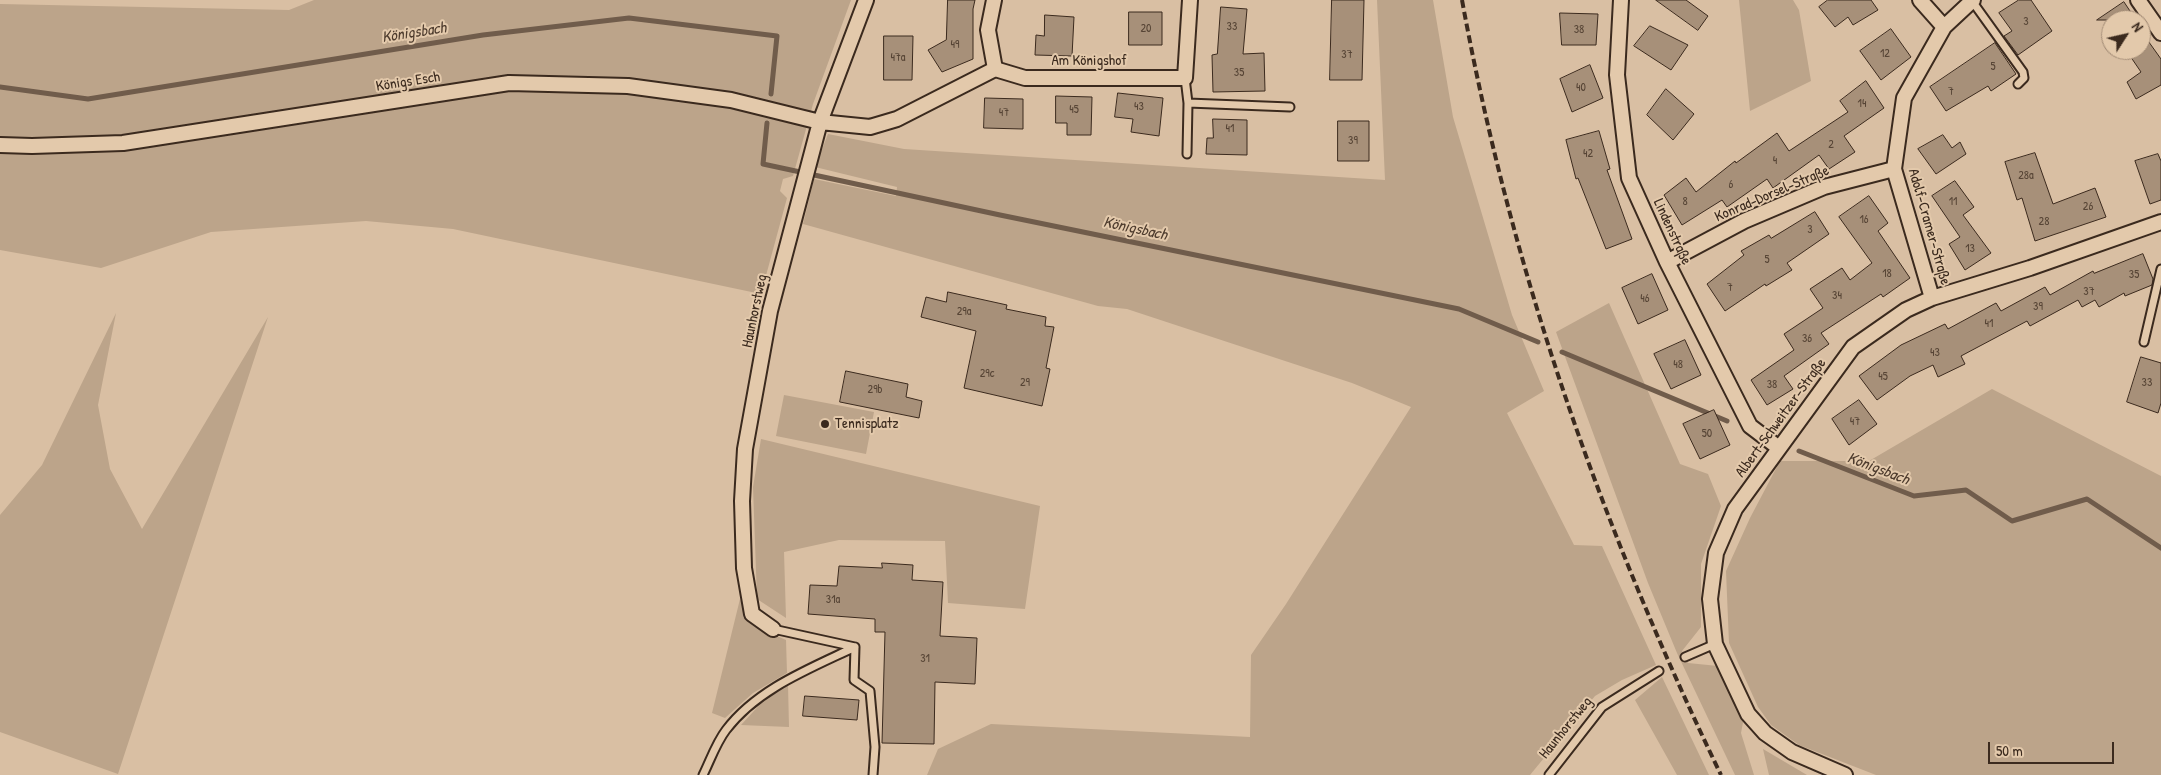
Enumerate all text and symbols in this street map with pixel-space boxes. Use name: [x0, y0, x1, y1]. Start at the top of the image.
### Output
north arrow: [2101, 10, 2151, 60]
house number: 3: [2023, 15, 2029, 29]
water label: Königsbach: [381, 18, 447, 48]
text: N: [2128, 18, 2148, 35]
house number: 33: [1227, 20, 1237, 34]
house number: 20: [1141, 22, 1151, 36]
house number: 38: [1574, 23, 1584, 37]
house number: 49: [951, 38, 959, 52]
house number: 12: [1880, 47, 1890, 61]
house number: 37: [1341, 48, 1353, 62]
house number: 47a: [890, 51, 906, 65]
street label: Am Königshof: [1051, 52, 1127, 70]
house number: 5: [1990, 60, 1996, 74]
house number: 35: [1234, 66, 1244, 80]
street label: Königs Esch: [375, 68, 441, 96]
house number: 40: [1576, 81, 1586, 95]
house number: 7: [1948, 85, 1954, 99]
house number: 14: [1858, 97, 1866, 111]
house number: 43: [1134, 100, 1144, 114]
house number: 45: [1069, 103, 1079, 117]
house number: 47: [999, 106, 1009, 120]
house number: 41: [1226, 122, 1234, 136]
house number: 39: [1348, 134, 1358, 148]
house number: 2: [1828, 138, 1834, 152]
house number: 42: [1583, 147, 1593, 161]
house number: 4: [1773, 154, 1777, 168]
street label: Konrad-Dorsel-Straße: [1712, 162, 1832, 226]
street label: Adolf-Cramer-Straße: [1904, 167, 1954, 287]
house number: 28a: [2018, 169, 2034, 183]
house number: 6: [1729, 178, 1733, 192]
house number: 8: [1682, 195, 1688, 209]
house number: 11: [1949, 195, 1957, 209]
street label: Lindenstraße: [1649, 196, 1695, 268]
house number: 26: [2083, 200, 2093, 214]
water label: Königsbach: [1101, 213, 1169, 245]
house number: 16: [1859, 213, 1869, 227]
house number: 28: [2039, 215, 2049, 229]
house number: 3: [1807, 223, 1813, 237]
house number: 13: [1965, 242, 1975, 256]
house number: 5: [1764, 253, 1770, 267]
house number: 18: [1882, 267, 1892, 281]
house number: 35: [2129, 268, 2139, 282]
street label: Haunhorstweg: [738, 273, 772, 349]
house number: 7: [1727, 281, 1733, 295]
house number: 37: [2083, 285, 2095, 299]
house number: 34: [1832, 289, 1842, 303]
house number: 46: [1640, 292, 1650, 306]
house number: 39: [2033, 300, 2043, 314]
house number: 29a: [957, 305, 971, 319]
house number: 41: [1985, 317, 1993, 331]
house number: 36: [1802, 332, 1812, 346]
house number: 43: [1930, 346, 1940, 360]
street label: Albert-Schweitzer-Straße: [1732, 355, 1830, 481]
house number: 48: [1673, 358, 1683, 372]
house number: 29c: [980, 367, 994, 381]
house number: 45: [1878, 370, 1888, 384]
house number: 29: [1020, 376, 1030, 390]
house number: 33: [2142, 376, 2152, 390]
house number: 38: [1767, 378, 1777, 392]
house number: 29b: [868, 383, 882, 397]
place label: Tennisplatz: [835, 415, 899, 433]
house number: 47: [1850, 415, 1860, 429]
marker: Tennisplatz: [819, 418, 831, 430]
house number: 50: [1702, 427, 1712, 441]
water label: Königsbach: [1844, 448, 1912, 490]
house number: 31a: [826, 593, 840, 607]
house number: 31: [920, 652, 930, 666]
street label: Haunhorstweg: [1536, 693, 1596, 763]
scale bar: [1991, 732, 2117, 764]
text: 50 m: [1996, 740, 2023, 761]

